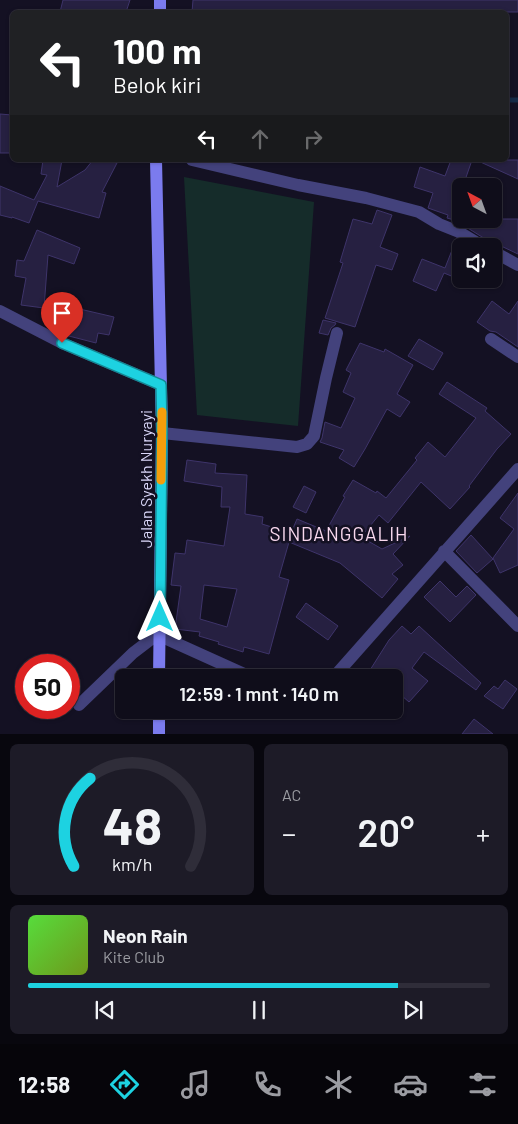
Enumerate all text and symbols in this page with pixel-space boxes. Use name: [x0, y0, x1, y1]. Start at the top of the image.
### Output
text: 100 m: [113, 29, 202, 71]
icon: left: [30, 30, 95, 95]
text: Belok kiri: [113, 71, 201, 97]
icon: left: [193, 125, 221, 153]
icon: ahead: [246, 125, 274, 153]
icon: right: [299, 125, 327, 153]
north arrow: [452, 178, 502, 228]
map controls: [452, 178, 502, 288]
button: sound: [452, 238, 502, 288]
pin: [41, 292, 83, 343]
icon: arrive: [48, 299, 76, 327]
street label: Jalan Syekh Nuryayi: [136, 410, 155, 548]
district label: SINDANGGALIH: [269, 522, 409, 545]
position arrow: [133, 590, 185, 642]
speed limit sign: 50: [15, 654, 80, 719]
text: 12:59 · 1 mnt · 140 m: [179, 682, 339, 705]
text: AC: [282, 785, 301, 804]
text: 48: [102, 793, 162, 855]
text: 20°: [358, 809, 414, 855]
text: −: [282, 816, 296, 850]
text: +: [476, 816, 490, 850]
text: km/h: [112, 853, 152, 875]
text: Neon Rain: [103, 924, 188, 947]
text: Kite Club: [103, 947, 165, 966]
icon: previous: [91, 996, 119, 1024]
icon: pause: [245, 996, 273, 1024]
icon: next: [399, 996, 427, 1024]
icon: directions: [107, 1067, 142, 1102]
icon: music: [178, 1067, 213, 1102]
icon: phone: [250, 1067, 285, 1102]
icon: climate: [321, 1067, 356, 1102]
icon: car: [393, 1067, 428, 1102]
icon: filters: [465, 1067, 500, 1102]
text: 12:58: [18, 1071, 70, 1097]

